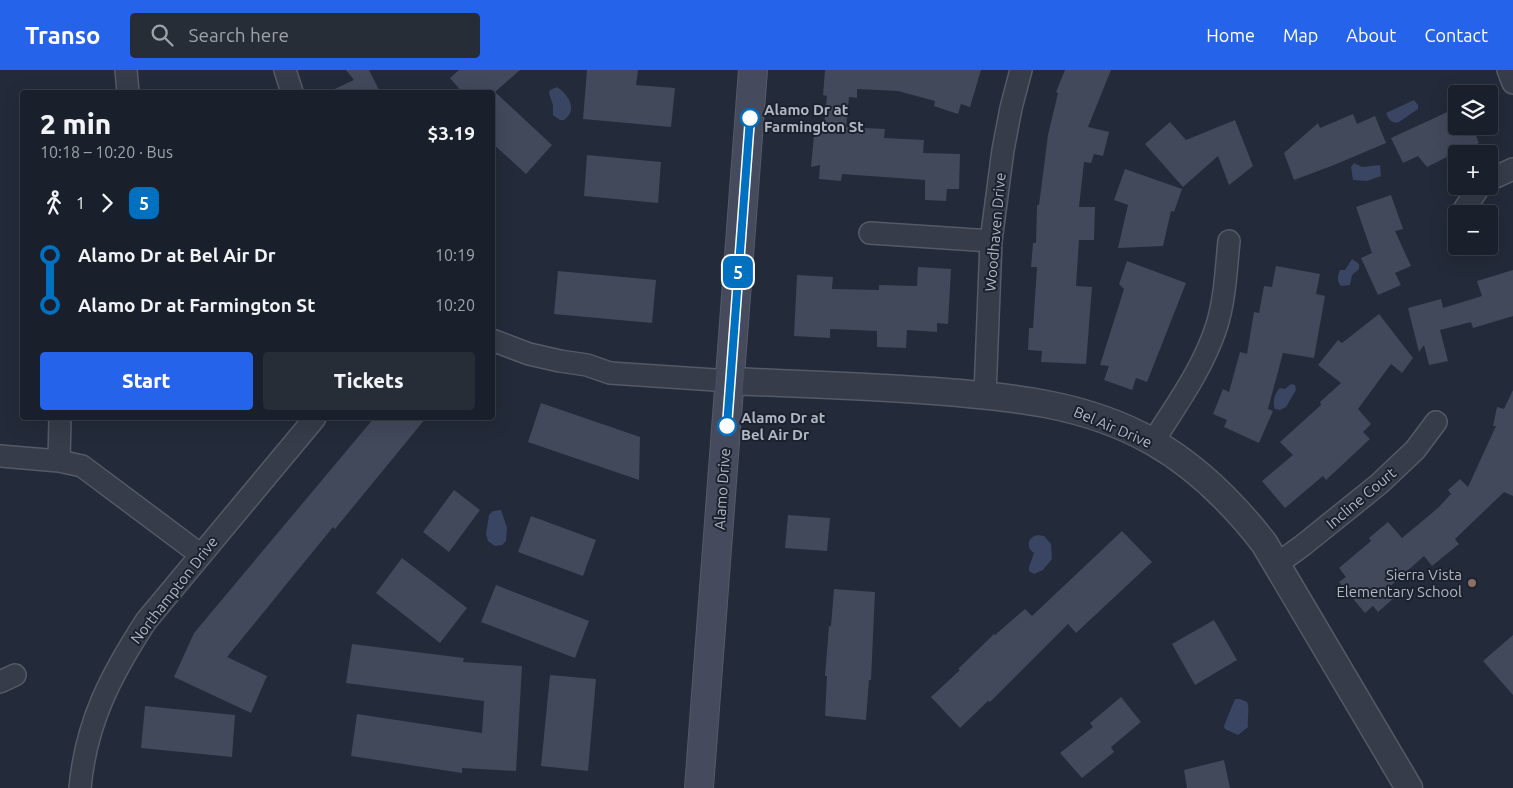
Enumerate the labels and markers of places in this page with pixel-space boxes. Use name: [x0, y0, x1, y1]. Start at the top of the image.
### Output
place label: Alamo Dr at Farmington St: [764, 101, 864, 135]
marker: Alamo Dr at Farmington St: [740, 108, 760, 128]
place label: Alamo Dr at Bel Air Dr: [741, 409, 826, 443]
marker: Alamo Dr at Bel Air Dr: [717, 416, 737, 436]
place label: Sierra Vista Elementary School: [1336, 566, 1462, 600]
marker: Sierra Vista Elementary School: [1466, 577, 1478, 589]

